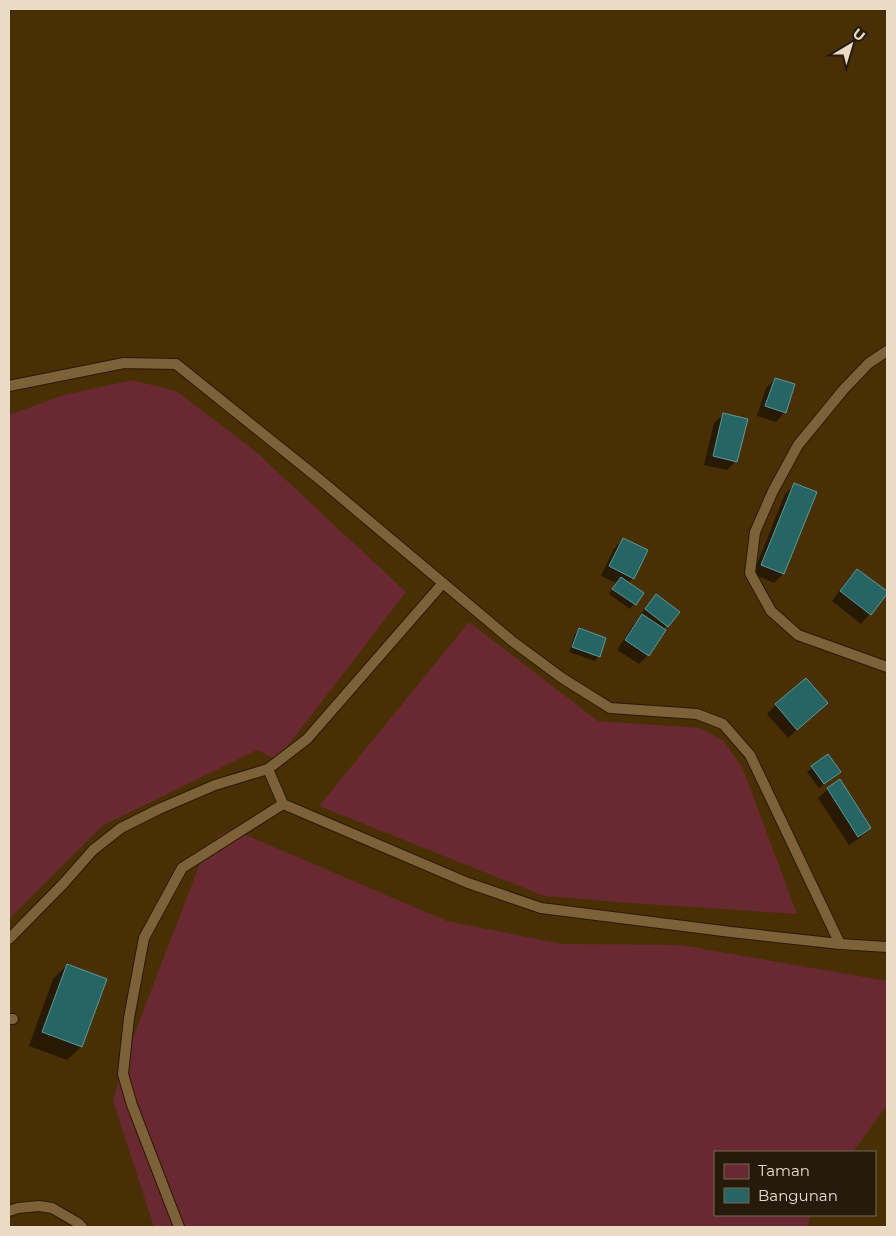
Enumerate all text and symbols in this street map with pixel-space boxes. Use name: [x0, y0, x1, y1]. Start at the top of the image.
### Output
north arrow: [826, 20, 876, 70]
text: U: [849, 24, 869, 45]
legend: [714, 1151, 876, 1216]
text: Taman: [758, 1161, 810, 1180]
text: Bangunan: [758, 1186, 838, 1205]

